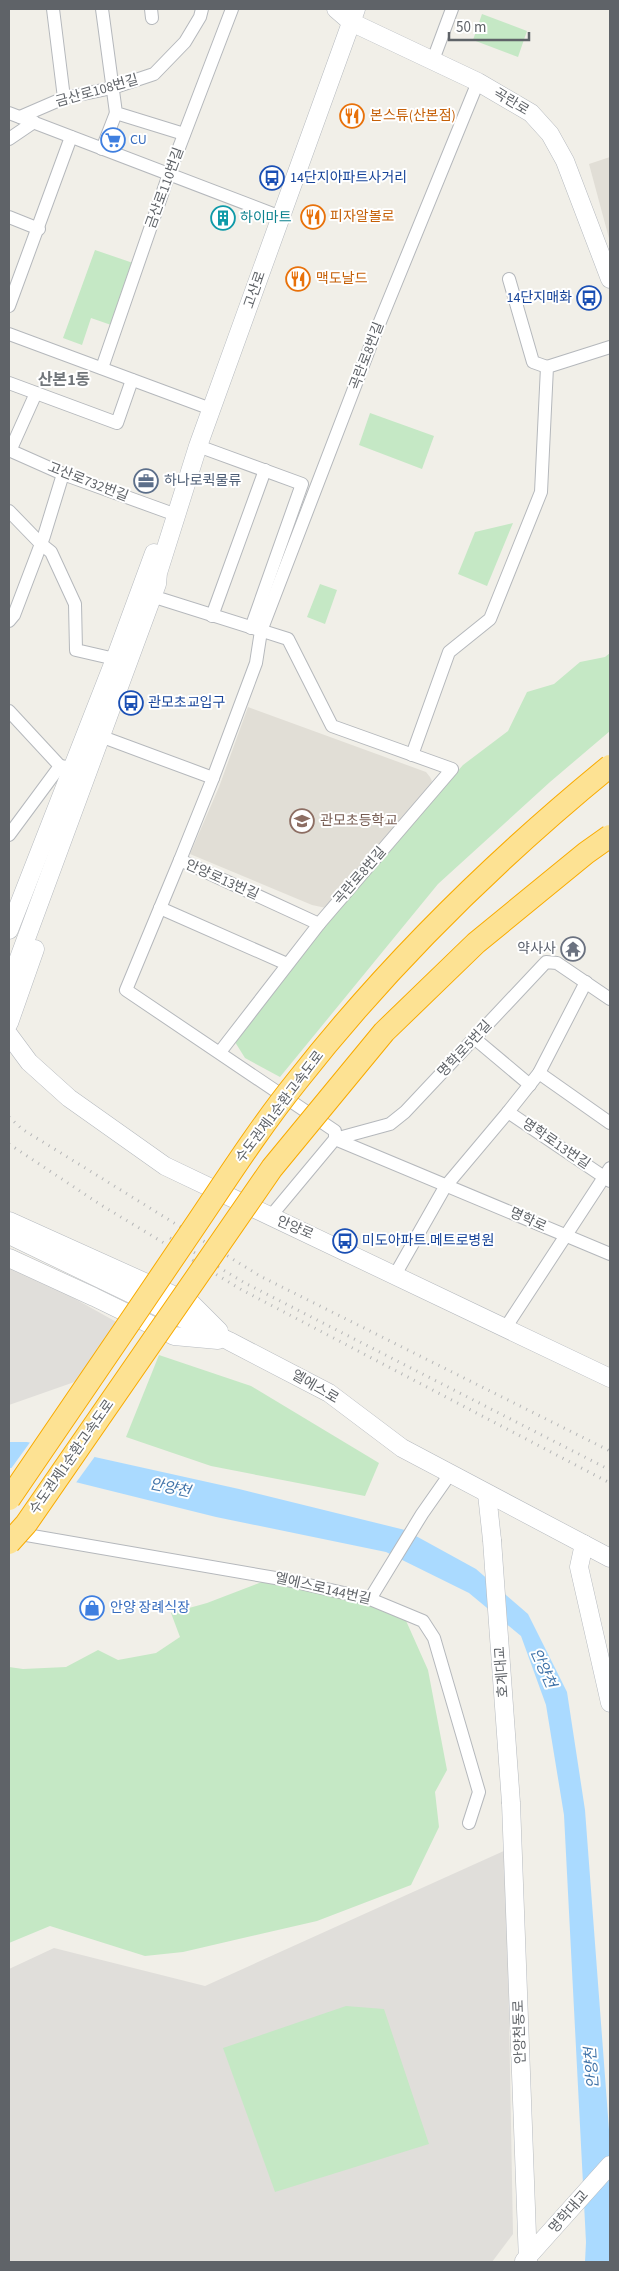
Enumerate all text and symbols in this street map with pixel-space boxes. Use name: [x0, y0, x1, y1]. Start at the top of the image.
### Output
scale bar: [449, 10, 529, 42]
text: 50 m: [456, 17, 486, 38]
street label: 금산로108번길: [53, 70, 141, 112]
street label: 곡란로: [489, 83, 533, 121]
restaurant icon: 본스튜(산본점): [339, 103, 365, 129]
place label: 본스튜(산본점): [370, 106, 456, 126]
supermarket icon: CU: [100, 127, 126, 153]
place label: CU: [130, 130, 147, 150]
street label: 금산로110번길: [141, 145, 189, 231]
bus stop icon: 14단지아파트사거리: [259, 165, 285, 191]
place label: 14단지아파트사거리: [290, 168, 407, 188]
restaurant icon: 피자알볼로: [300, 204, 326, 230]
building icon: 하이마트: [210, 205, 236, 231]
place label: 피자알볼로: [330, 207, 395, 227]
place label: 하이마트: [240, 208, 292, 228]
restaurant icon: 맥도날드: [285, 266, 311, 292]
street label: 고산로: [239, 268, 271, 312]
place label: 맥도날드: [316, 269, 368, 289]
bus stop icon: 14단지매화: [576, 285, 602, 311]
place label: 14단지매화: [507, 288, 572, 308]
street label: 곡란로8번길: [345, 319, 389, 393]
district label: 산본1동: [38, 369, 90, 391]
street label: 고산로732번길: [45, 457, 131, 507]
office icon: 하나로퀵물류: [133, 468, 159, 494]
place label: 하나로퀵물류: [164, 471, 241, 491]
bus stop icon: 관모초교입구: [118, 690, 144, 716]
place label: 관모초교입구: [148, 693, 225, 713]
school or university icon: 관모초등학교: [289, 808, 315, 834]
place label: 관모초등학교: [320, 811, 397, 831]
street label: 곡란로8번길: [329, 843, 391, 909]
street label: 안양로13번길: [182, 855, 262, 905]
temple icon: 약사사: [560, 936, 586, 962]
place label: 약사사: [517, 939, 556, 959]
street label: 명학로5번길: [433, 1016, 497, 1082]
street label: 수도권제1순환고속도로: [231, 1047, 329, 1167]
street label: 명학로13번길: [518, 1114, 594, 1174]
street label: 명학로: [506, 1203, 550, 1237]
street label: 안양로: [273, 1211, 317, 1245]
bus stop icon: 미도아파트.메트로병원: [332, 1228, 358, 1254]
place label: 미도아파트.메트로병원: [362, 1231, 494, 1251]
street label: 엘에스로: [288, 1365, 342, 1409]
street label: 수도권제1순환고속도로: [25, 1396, 119, 1518]
water label: 안양천: [148, 1473, 195, 1503]
street label: 엘에스로144번길: [273, 1568, 373, 1610]
shop icon: 안양 장례식장: [79, 1595, 105, 1621]
place label: 안양 장례식장: [110, 1598, 190, 1618]
street label: 호계대교: [490, 1645, 514, 1698]
water label: 안양천: [525, 1645, 562, 1693]
street label: 안양천동로: [509, 1999, 531, 2065]
water label: 안양천: [580, 2044, 604, 2089]
street label: 명학대교: [545, 2186, 594, 2238]

